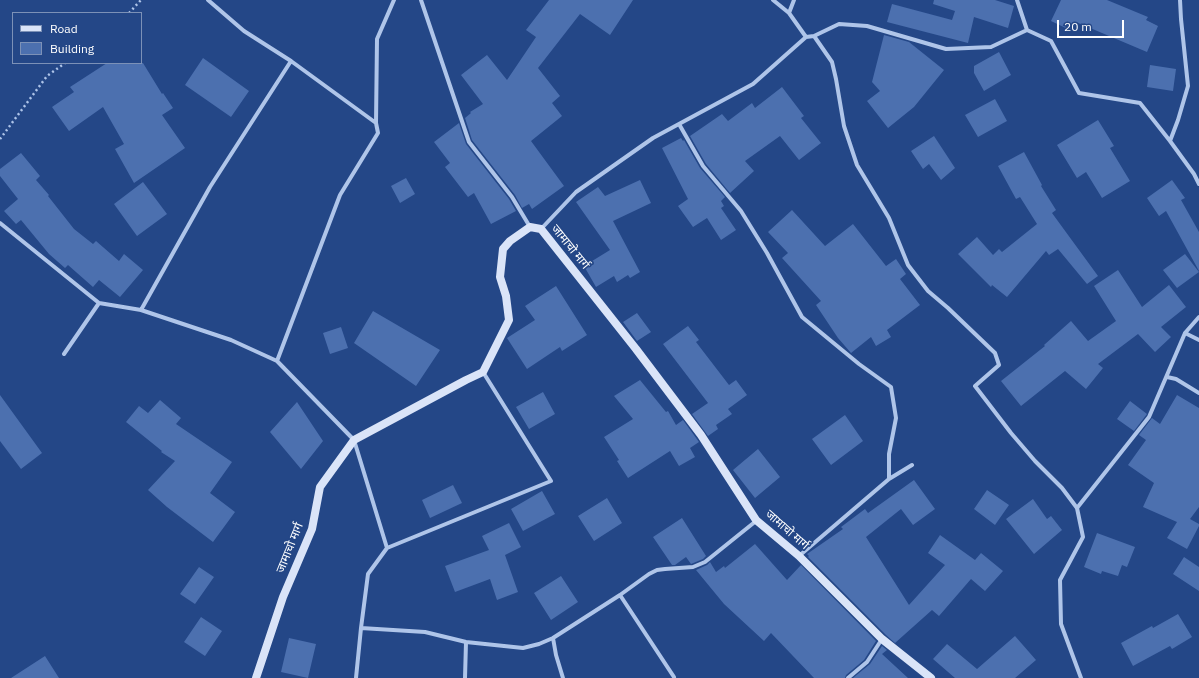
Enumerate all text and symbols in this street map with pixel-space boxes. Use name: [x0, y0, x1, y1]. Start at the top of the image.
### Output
legend: [12, 12, 142, 64]
scale bar: [1059, 12, 1126, 38]
text: 20 m: [1064, 19, 1092, 34]
text: Road: [50, 21, 78, 36]
text: Building: [50, 41, 94, 56]
street label: जामाचो मार्ग: [548, 222, 592, 272]
street label: जामाचो मार्ग: [762, 507, 812, 553]
street label: जामाचो मार्ग: [273, 521, 307, 575]

